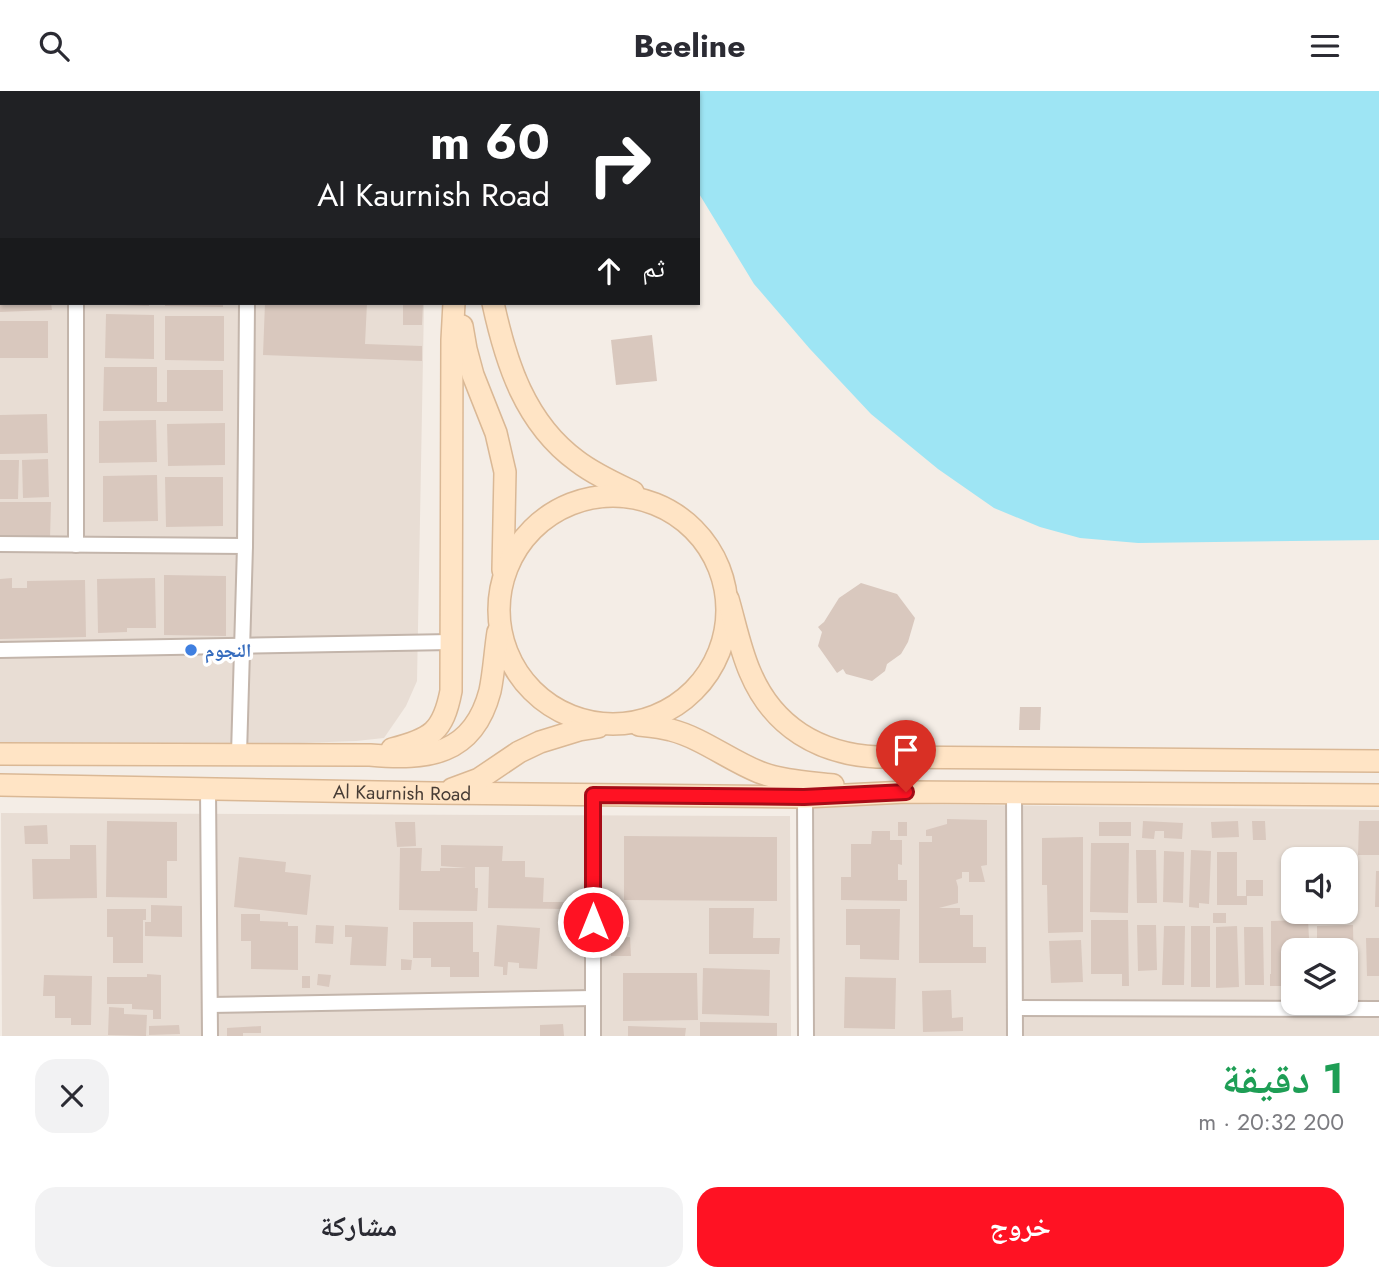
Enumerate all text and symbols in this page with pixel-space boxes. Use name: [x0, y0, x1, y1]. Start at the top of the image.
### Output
text: Beeline: [633, 23, 746, 69]
icon: search: [35, 27, 73, 65]
icon: menu: [1306, 27, 1344, 65]
text: 60 m: [430, 107, 550, 177]
icon: right: [574, 119, 665, 210]
text: Al Kaurnish Road: [317, 172, 550, 218]
text: ثم: [642, 249, 665, 287]
icon: ahead: [590, 252, 628, 290]
place label: النجوم: [205, 637, 251, 664]
marker: النجوم: [183, 642, 199, 658]
pin: [876, 720, 936, 792]
icon: arrive: [887, 731, 925, 769]
street label: Al Kaurnish Road: [333, 778, 471, 807]
map controls: [1281, 847, 1358, 1015]
button: sound: [1281, 847, 1358, 924]
position arrow: [556, 885, 630, 959]
button: layers: [1281, 938, 1358, 1015]
text: 1 دقيقة: [1222, 1048, 1344, 1109]
button: close: [35, 1059, 109, 1133]
text: 200 m · 20:32: [1198, 1105, 1344, 1139]
button: مشاركة: [35, 1187, 683, 1267]
button: خروج: [697, 1187, 1344, 1267]

